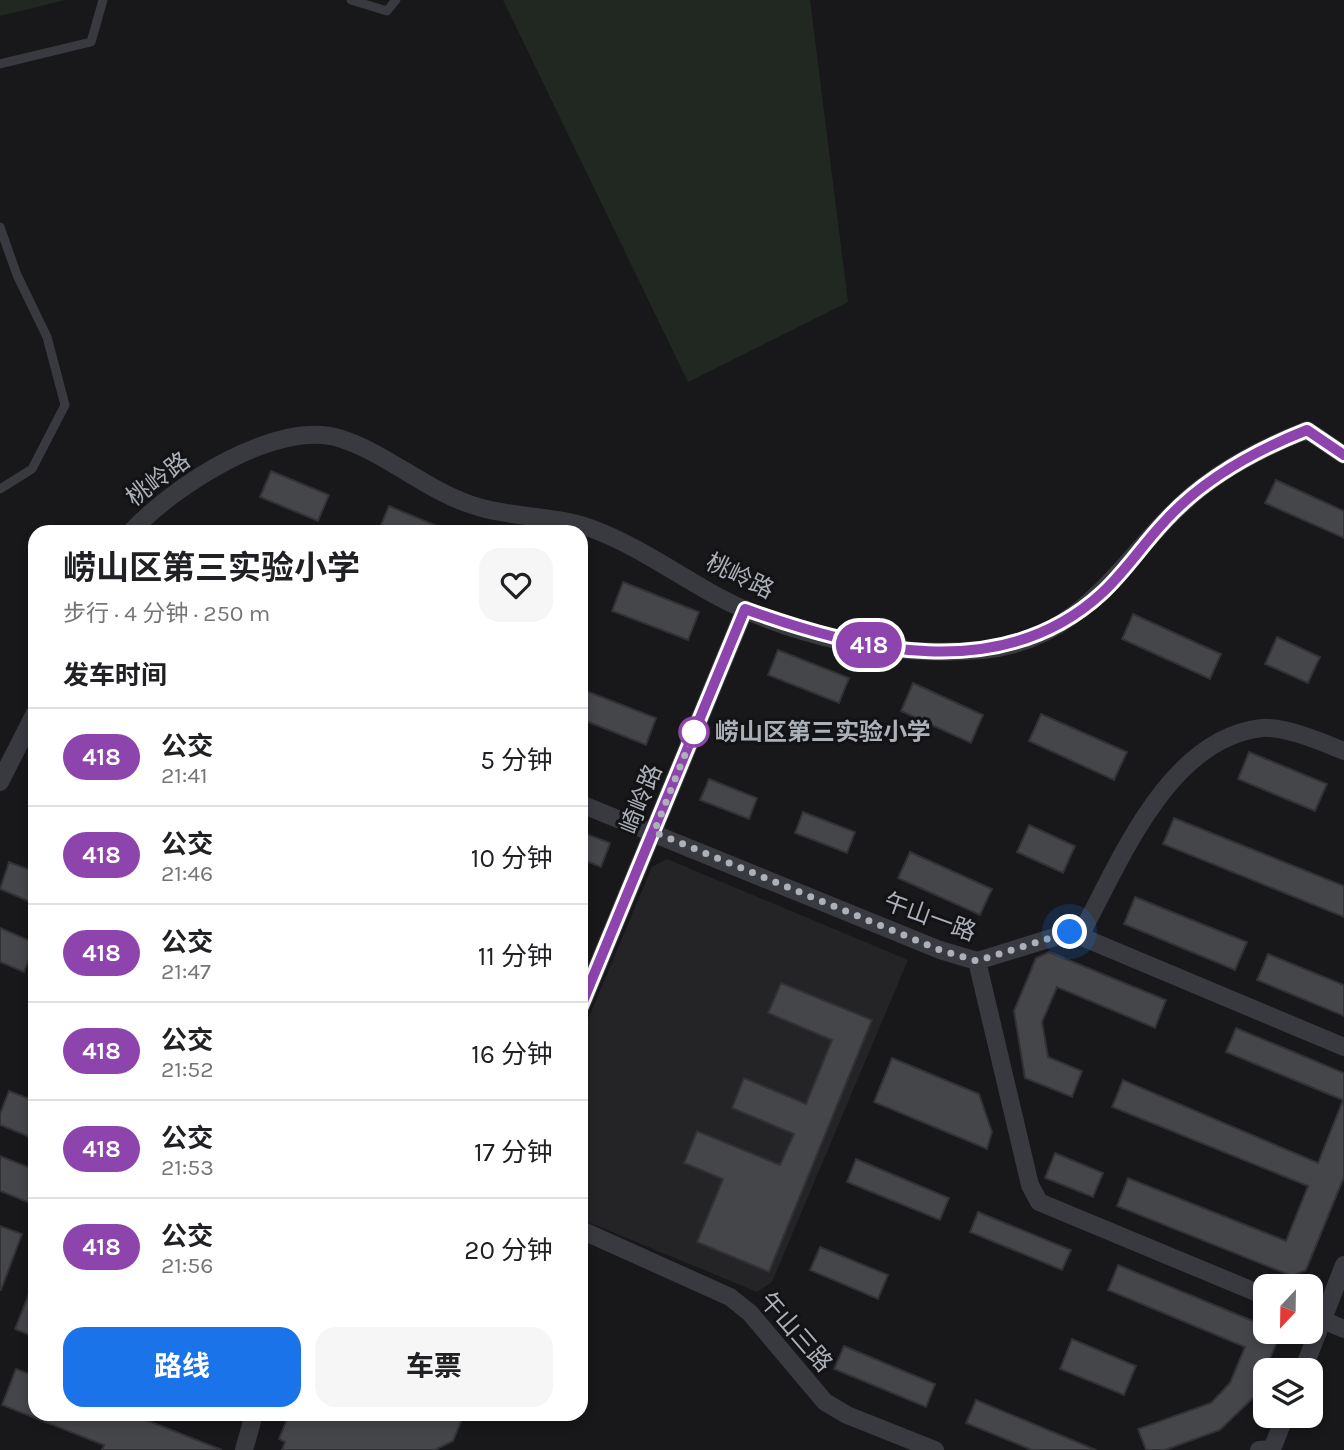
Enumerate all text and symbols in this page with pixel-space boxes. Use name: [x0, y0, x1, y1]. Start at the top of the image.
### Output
street label: 桃岭路: [121, 446, 195, 512]
button: heart: [479, 548, 553, 622]
street label: 桃岭路: [702, 548, 778, 604]
text: 崂山区第三实验小学: [63, 549, 360, 587]
text: 步行 · 4 分钟 · 250 m: [63, 600, 270, 627]
line badge: 418: [829, 622, 909, 668]
text: 418: [850, 631, 888, 659]
text: 发车时间: [63, 660, 167, 691]
marker: 崂山区第三实验小学: [679, 717, 709, 747]
place label: 崂山区第三实验小学: [715, 718, 931, 746]
text: 公交: [161, 731, 213, 762]
text: 418: [82, 743, 121, 771]
text: 5 分钟: [480, 745, 553, 776]
street label: 崎岭路: [615, 760, 667, 838]
text: 21:41: [161, 762, 208, 789]
text: 公交: [161, 829, 213, 860]
text: 418: [82, 841, 121, 869]
text: 10 分钟: [471, 843, 553, 874]
text: 21:46: [161, 860, 213, 887]
street label: 午山一路: [880, 887, 980, 947]
your location: [1052, 914, 1087, 949]
text: 公交: [161, 927, 213, 958]
text: 418: [82, 939, 121, 967]
text: 11 分钟: [478, 941, 553, 972]
text: 21:47: [161, 958, 211, 985]
text: 公交: [161, 1025, 213, 1056]
text: 418: [82, 1037, 121, 1065]
text: 16 分钟: [471, 1039, 553, 1070]
text: 21:52: [161, 1056, 214, 1083]
text: 公交: [161, 1123, 213, 1154]
text: 418: [82, 1135, 121, 1163]
text: 17 分钟: [474, 1137, 553, 1168]
text: 21:53: [161, 1154, 214, 1181]
text: 公交: [161, 1221, 213, 1252]
text: 418: [82, 1233, 121, 1261]
text: 20 分钟: [464, 1235, 553, 1266]
text: 21:56: [161, 1252, 213, 1279]
north arrow: [1253, 1274, 1323, 1344]
map controls: [1253, 1274, 1323, 1428]
street label: 午山三路: [754, 1287, 838, 1377]
button: 路线: [63, 1327, 301, 1407]
button: 车票: [315, 1327, 553, 1407]
button: layers: [1253, 1358, 1323, 1428]

